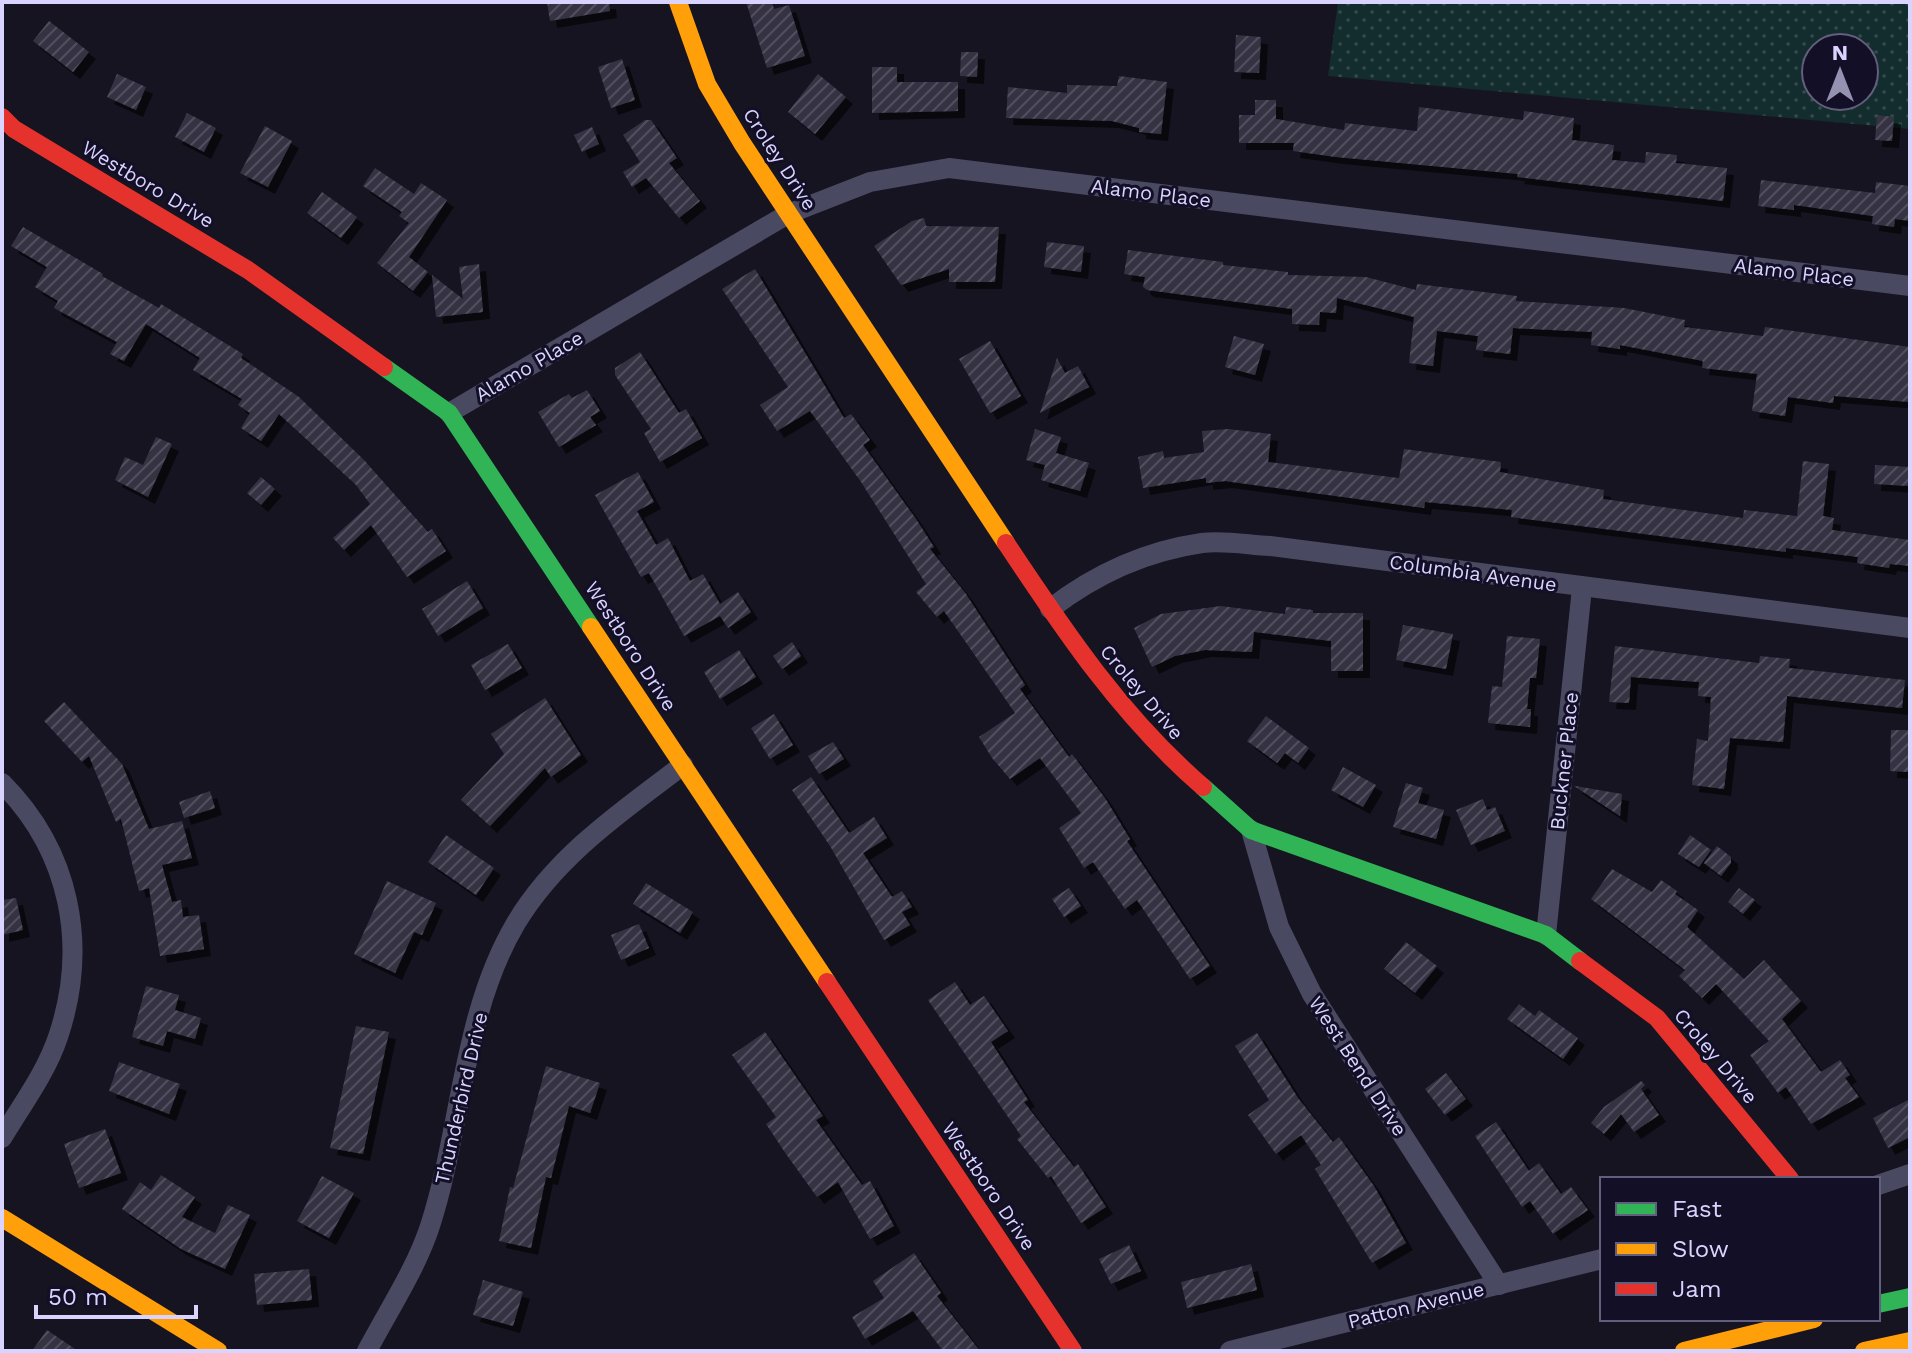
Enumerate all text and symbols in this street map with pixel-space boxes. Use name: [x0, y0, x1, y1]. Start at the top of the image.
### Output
north arrow: [1800, 32, 1880, 112]
text: N: [1832, 40, 1848, 65]
street label: Croley Drive: [738, 103, 822, 215]
street label: Westboro Drive: [78, 135, 218, 233]
street label: Alamo Place: [1090, 174, 1212, 212]
street label: Alamo Place: [1733, 253, 1855, 291]
street label: Alamo Place: [471, 325, 587, 407]
street label: Columbia Avenue: [1388, 549, 1558, 597]
street label: Westboro Drive: [580, 577, 682, 715]
street label: Croley Drive: [1095, 639, 1189, 745]
street label: Buckner Place: [1545, 691, 1583, 831]
street label: West Bend Drive: [1304, 992, 1412, 1140]
street label: Croley Drive: [1669, 1003, 1763, 1109]
street label: Thunderbird Drive: [430, 1010, 492, 1186]
street label: Westboro Drive: [937, 1117, 1041, 1255]
legend: [1600, 1177, 1880, 1321]
text: Fast: [1672, 1195, 1722, 1223]
text: Slow: [1672, 1235, 1729, 1263]
scale bar: [36, 1269, 196, 1319]
text: Jam: [1672, 1275, 1722, 1303]
street label: Patton Avenue: [1345, 1276, 1487, 1334]
text: 50 m: [48, 1283, 108, 1311]

